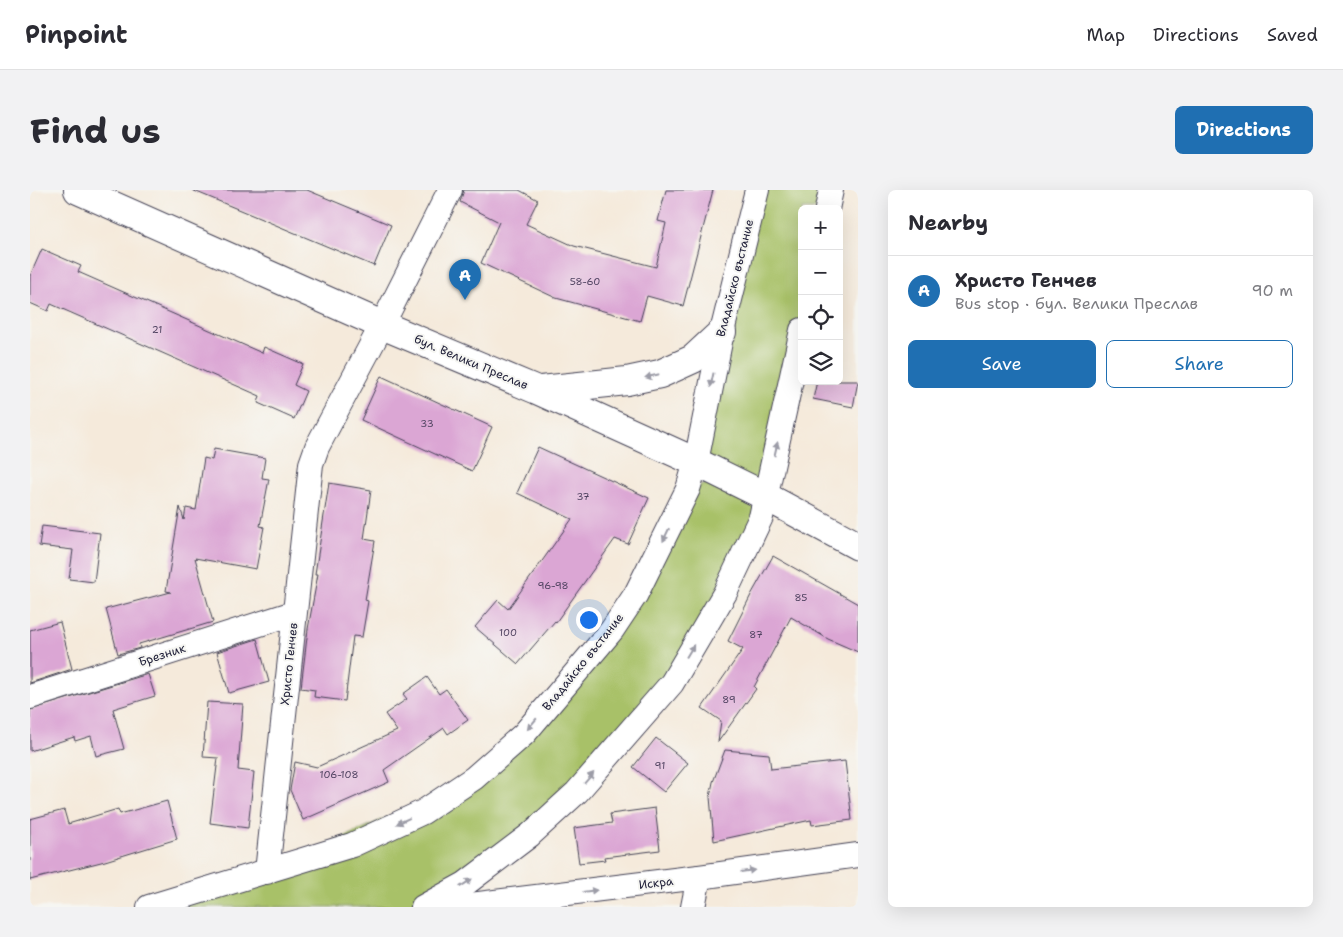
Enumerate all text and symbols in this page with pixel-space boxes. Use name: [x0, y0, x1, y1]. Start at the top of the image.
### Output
text: Pinpoint: [25, 19, 127, 51]
text: Map: [1087, 23, 1125, 47]
text: Directions: [1153, 23, 1239, 47]
text: Saved: [1267, 23, 1318, 47]
button: Directions: [1175, 106, 1313, 154]
text: Find us: [30, 107, 161, 154]
map controls: [798, 205, 843, 385]
button: +: [798, 205, 843, 250]
text: Nearby: [908, 209, 988, 237]
street label: Владайско въстание: [713, 217, 757, 339]
button: −: [798, 250, 843, 295]
pin: A: [449, 259, 481, 300]
text: Христо Генчев: [955, 268, 1097, 293]
house number: 58-60: [570, 275, 600, 288]
text: A: [918, 280, 930, 301]
text: 90 m: [1252, 280, 1293, 301]
text: Bus stop · бул. Велики Преслав: [955, 293, 1198, 314]
button: locate: [798, 295, 843, 340]
house number: 21: [152, 323, 162, 336]
street label: бул. Велики Преслав: [412, 331, 530, 393]
button: layers: [798, 340, 843, 385]
button: Save: [908, 340, 1096, 388]
button: Share: [1106, 340, 1293, 388]
one-way arrow: [644, 372, 659, 380]
one-way arrow: [708, 373, 716, 388]
house number: 33: [420, 417, 434, 430]
one-way arrow: [772, 441, 780, 456]
house number: 37: [576, 490, 590, 503]
one-way arrow: [662, 528, 670, 542]
house number: 96-98: [537, 579, 569, 592]
house number: 85: [795, 591, 807, 604]
your location: [576, 607, 602, 633]
street label: Владайско въстание: [539, 610, 627, 714]
street label: Христо Генчев: [277, 622, 301, 706]
house number: 100: [499, 626, 517, 639]
house number: 87: [749, 628, 763, 641]
street label: Брезник: [136, 640, 188, 670]
one-way arrow: [686, 645, 695, 658]
house number: 89: [722, 693, 736, 706]
one-way arrow: [527, 717, 538, 730]
house number: 91: [655, 759, 665, 772]
house number: 106-108: [320, 768, 358, 781]
one-way arrow: [584, 772, 595, 785]
one-way arrow: [396, 817, 411, 825]
one-way arrow: [740, 866, 756, 874]
street label: Искра: [638, 873, 675, 893]
one-way arrow: [459, 878, 472, 888]
one-way arrow: [582, 887, 598, 895]

